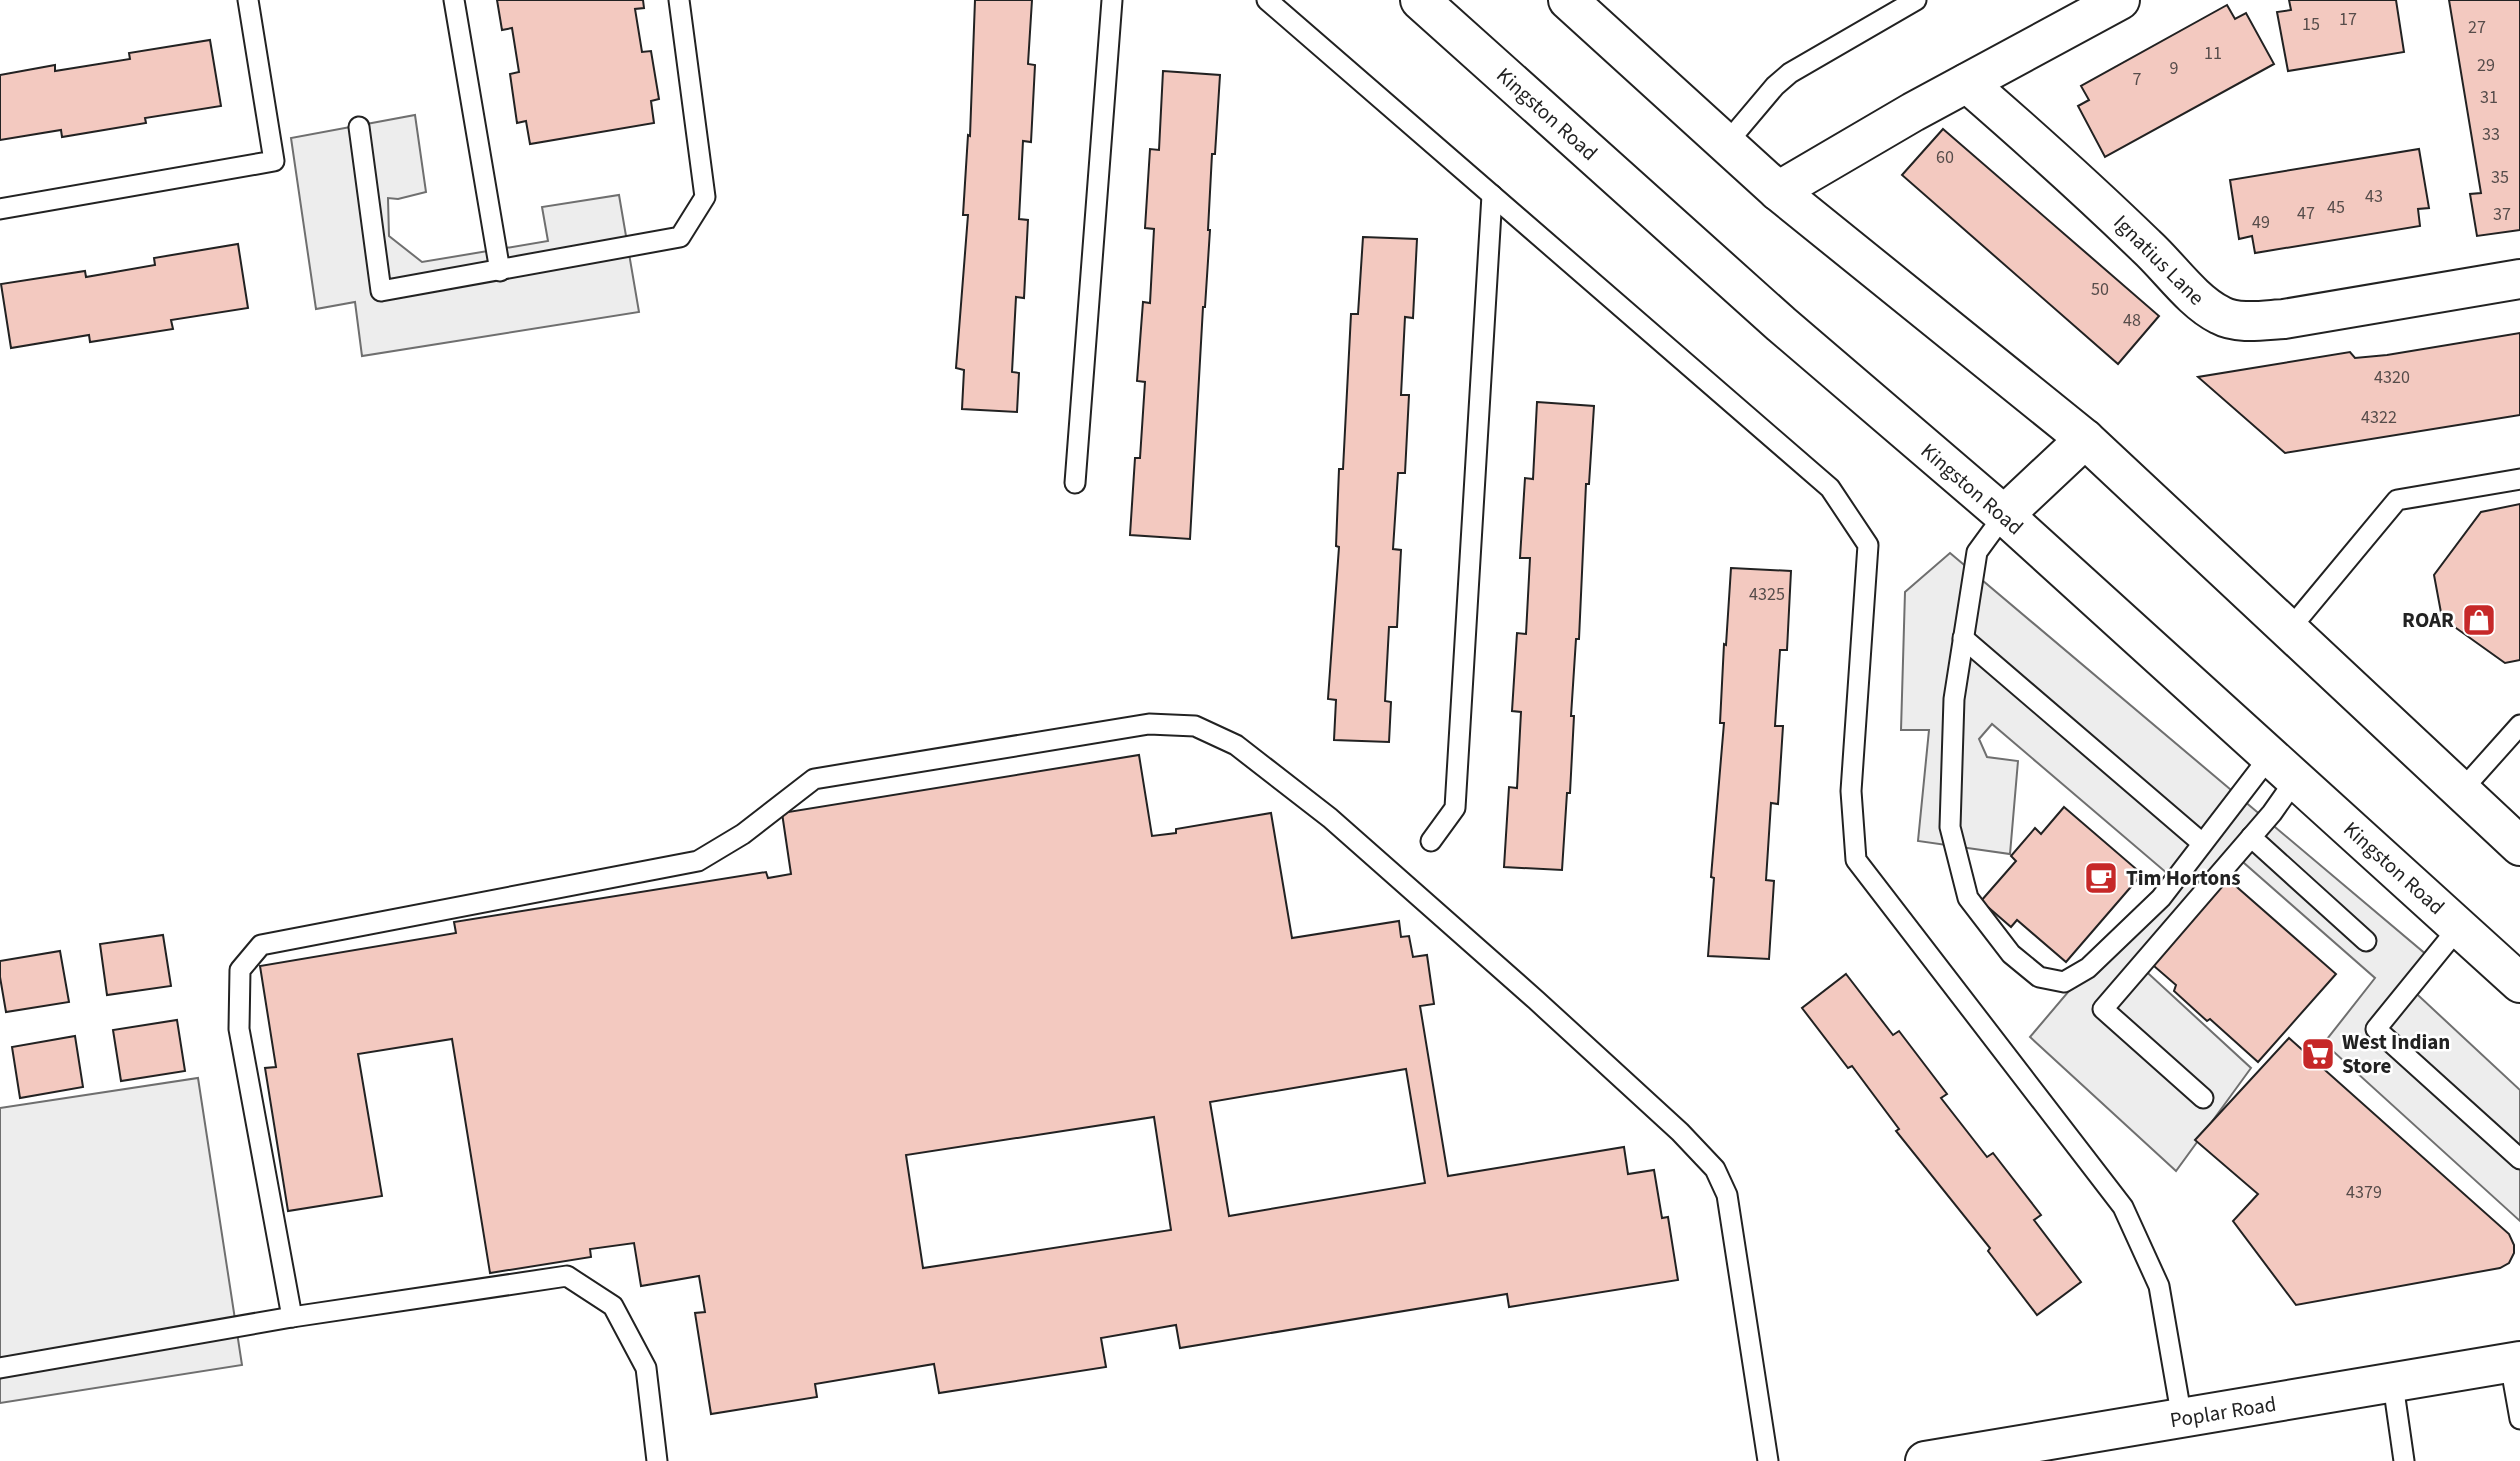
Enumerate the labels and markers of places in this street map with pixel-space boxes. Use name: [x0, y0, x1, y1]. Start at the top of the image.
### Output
shop icon: ROAR: [2460, 601, 2498, 639]
place label: ROAR: [2402, 605, 2454, 635]
cafe icon: Tim Hortons: [2082, 859, 2120, 897]
place label: Tim Hortons: [2126, 863, 2240, 893]
place label: West Indian Store: [2342, 1027, 2450, 1081]
supermarket icon: West Indian Store: [2299, 1035, 2337, 1073]

